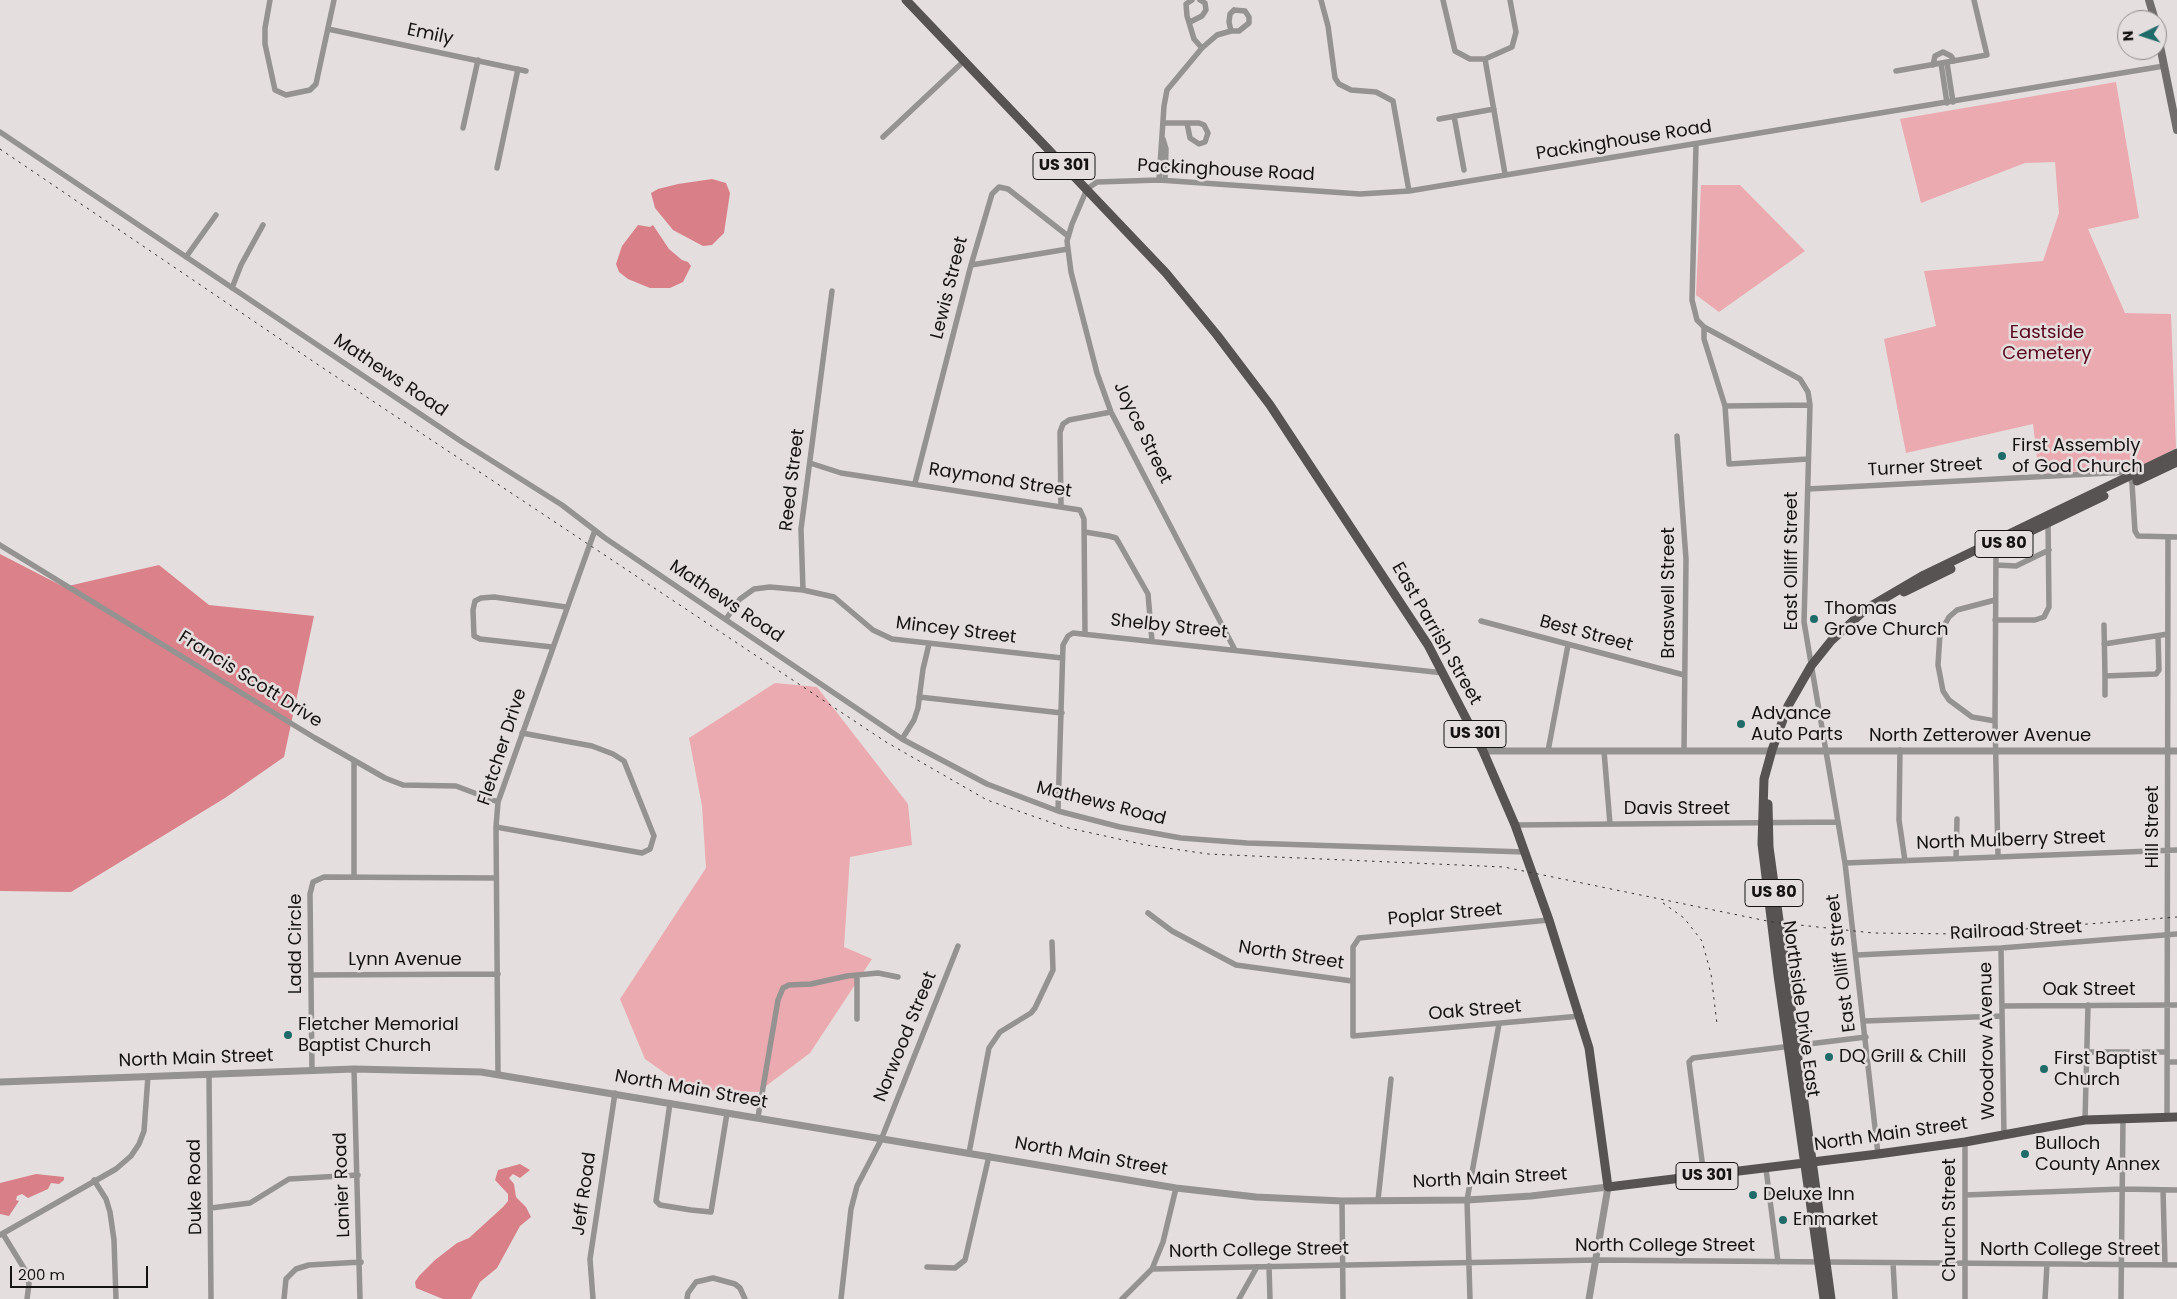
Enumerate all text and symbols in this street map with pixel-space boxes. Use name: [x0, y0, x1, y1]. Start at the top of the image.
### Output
north arrow: [2117, 10, 2167, 60]
street label: Emily: [405, 20, 455, 50]
text: N: [2118, 30, 2138, 42]
street label: Packinghouse Road: [1535, 116, 1713, 166]
road number: US 301: [1033, 153, 1095, 180]
street label: Packinghouse Road: [1137, 156, 1315, 186]
street label: Lewis Street: [927, 234, 973, 342]
park label: Eastside Cemetery: [2002, 322, 2092, 364]
street label: Mathews Road: [329, 330, 451, 422]
street label: Joyce Street: [1108, 378, 1176, 488]
street label: Reed Street: [776, 428, 810, 532]
place label: First Assembly of God Church: [2012, 435, 2143, 478]
marker: First Assembly of God Church: [1996, 450, 2008, 462]
street label: Turner Street: [1867, 454, 1983, 482]
street label: Raymond Street: [927, 459, 1073, 503]
street label: East Olliff Street: [1781, 492, 1803, 630]
street label: Braswell Street: [1658, 527, 1680, 659]
road number: US 80: [1975, 530, 2033, 558]
street label: Mathews Road: [665, 556, 787, 648]
street label: East Parrish Street: [1386, 559, 1486, 709]
place label: Thomas Grove Church: [1824, 598, 1948, 640]
street label: Shelby Street: [1109, 610, 1229, 644]
street label: Best Street: [1537, 611, 1635, 657]
street label: Mincey Street: [895, 613, 1017, 649]
marker: Thomas Grove Church: [1808, 613, 1820, 625]
street label: Francis Scott Drive: [174, 627, 326, 733]
street label: Fletcher Drive: [474, 686, 532, 808]
place label: Advance Auto Parts: [1751, 703, 1843, 746]
marker: Advance Auto Parts: [1735, 718, 1747, 730]
road number: US 301: [1444, 721, 1506, 748]
street label: North Zetterower Avenue: [1869, 725, 2091, 747]
street label: Mathews Road: [1034, 777, 1168, 831]
street label: Hill Street: [2142, 785, 2164, 869]
street label: Davis Street: [1624, 798, 1730, 820]
street label: North Mulberry Street: [1916, 827, 2106, 855]
road number: US 80: [1745, 880, 1803, 906]
street label: East Olliff Street: [1823, 893, 1861, 1033]
street label: Ladd Circle: [285, 894, 307, 994]
street label: Poplar Street: [1387, 899, 1503, 931]
street label: Railroad Street: [1950, 917, 2082, 945]
street label: Northside Drive East: [1777, 919, 1823, 1099]
street label: North Street: [1237, 937, 1345, 975]
street label: Lynn Avenue: [348, 949, 462, 971]
street label: Woodrow Avenue: [1976, 962, 2000, 1120]
street label: Norwood Street: [870, 969, 942, 1105]
street label: Oak Street: [2042, 979, 2136, 1001]
street label: Oak Street: [1428, 996, 1522, 1026]
place label: Fletcher Memorial Baptist Church: [298, 1014, 459, 1056]
marker: Fletcher Memorial Baptist Church: [282, 1029, 294, 1041]
street label: North Main Street: [118, 1046, 274, 1072]
place label: DQ Grill & Chill: [1839, 1046, 1966, 1068]
place label: First Baptist Church: [2054, 1048, 2157, 1090]
marker: DQ Grill & Chill: [1823, 1051, 1835, 1063]
marker: First Baptist Church: [2038, 1063, 2050, 1075]
street label: North Main Street: [613, 1066, 769, 1114]
street label: North Main Street: [1813, 1114, 1969, 1156]
street label: Lanier Road: [330, 1132, 356, 1238]
street label: North Main Street: [1013, 1133, 1169, 1181]
place label: Bulloch County Annex: [2035, 1133, 2160, 1176]
street label: Duke Road: [184, 1139, 208, 1235]
marker: Bulloch County Annex: [2019, 1148, 2031, 1160]
street label: Jeff Road: [568, 1151, 602, 1237]
street label: Church Street: [1939, 1158, 1961, 1282]
road number: US 301: [1676, 1162, 1738, 1190]
street label: North Main Street: [1412, 1164, 1568, 1194]
place label: Deluxe Inn: [1763, 1184, 1855, 1206]
marker: Deluxe Inn: [1747, 1189, 1759, 1201]
place label: Enmarket: [1793, 1209, 1878, 1231]
marker: Enmarket: [1777, 1214, 1789, 1226]
street label: North College Street: [1575, 1235, 1755, 1257]
street label: North College Street: [1169, 1239, 1349, 1263]
street label: North College Street: [1980, 1239, 2160, 1261]
scale bar: [12, 1256, 150, 1288]
text: 200 m: [18, 1264, 65, 1285]

